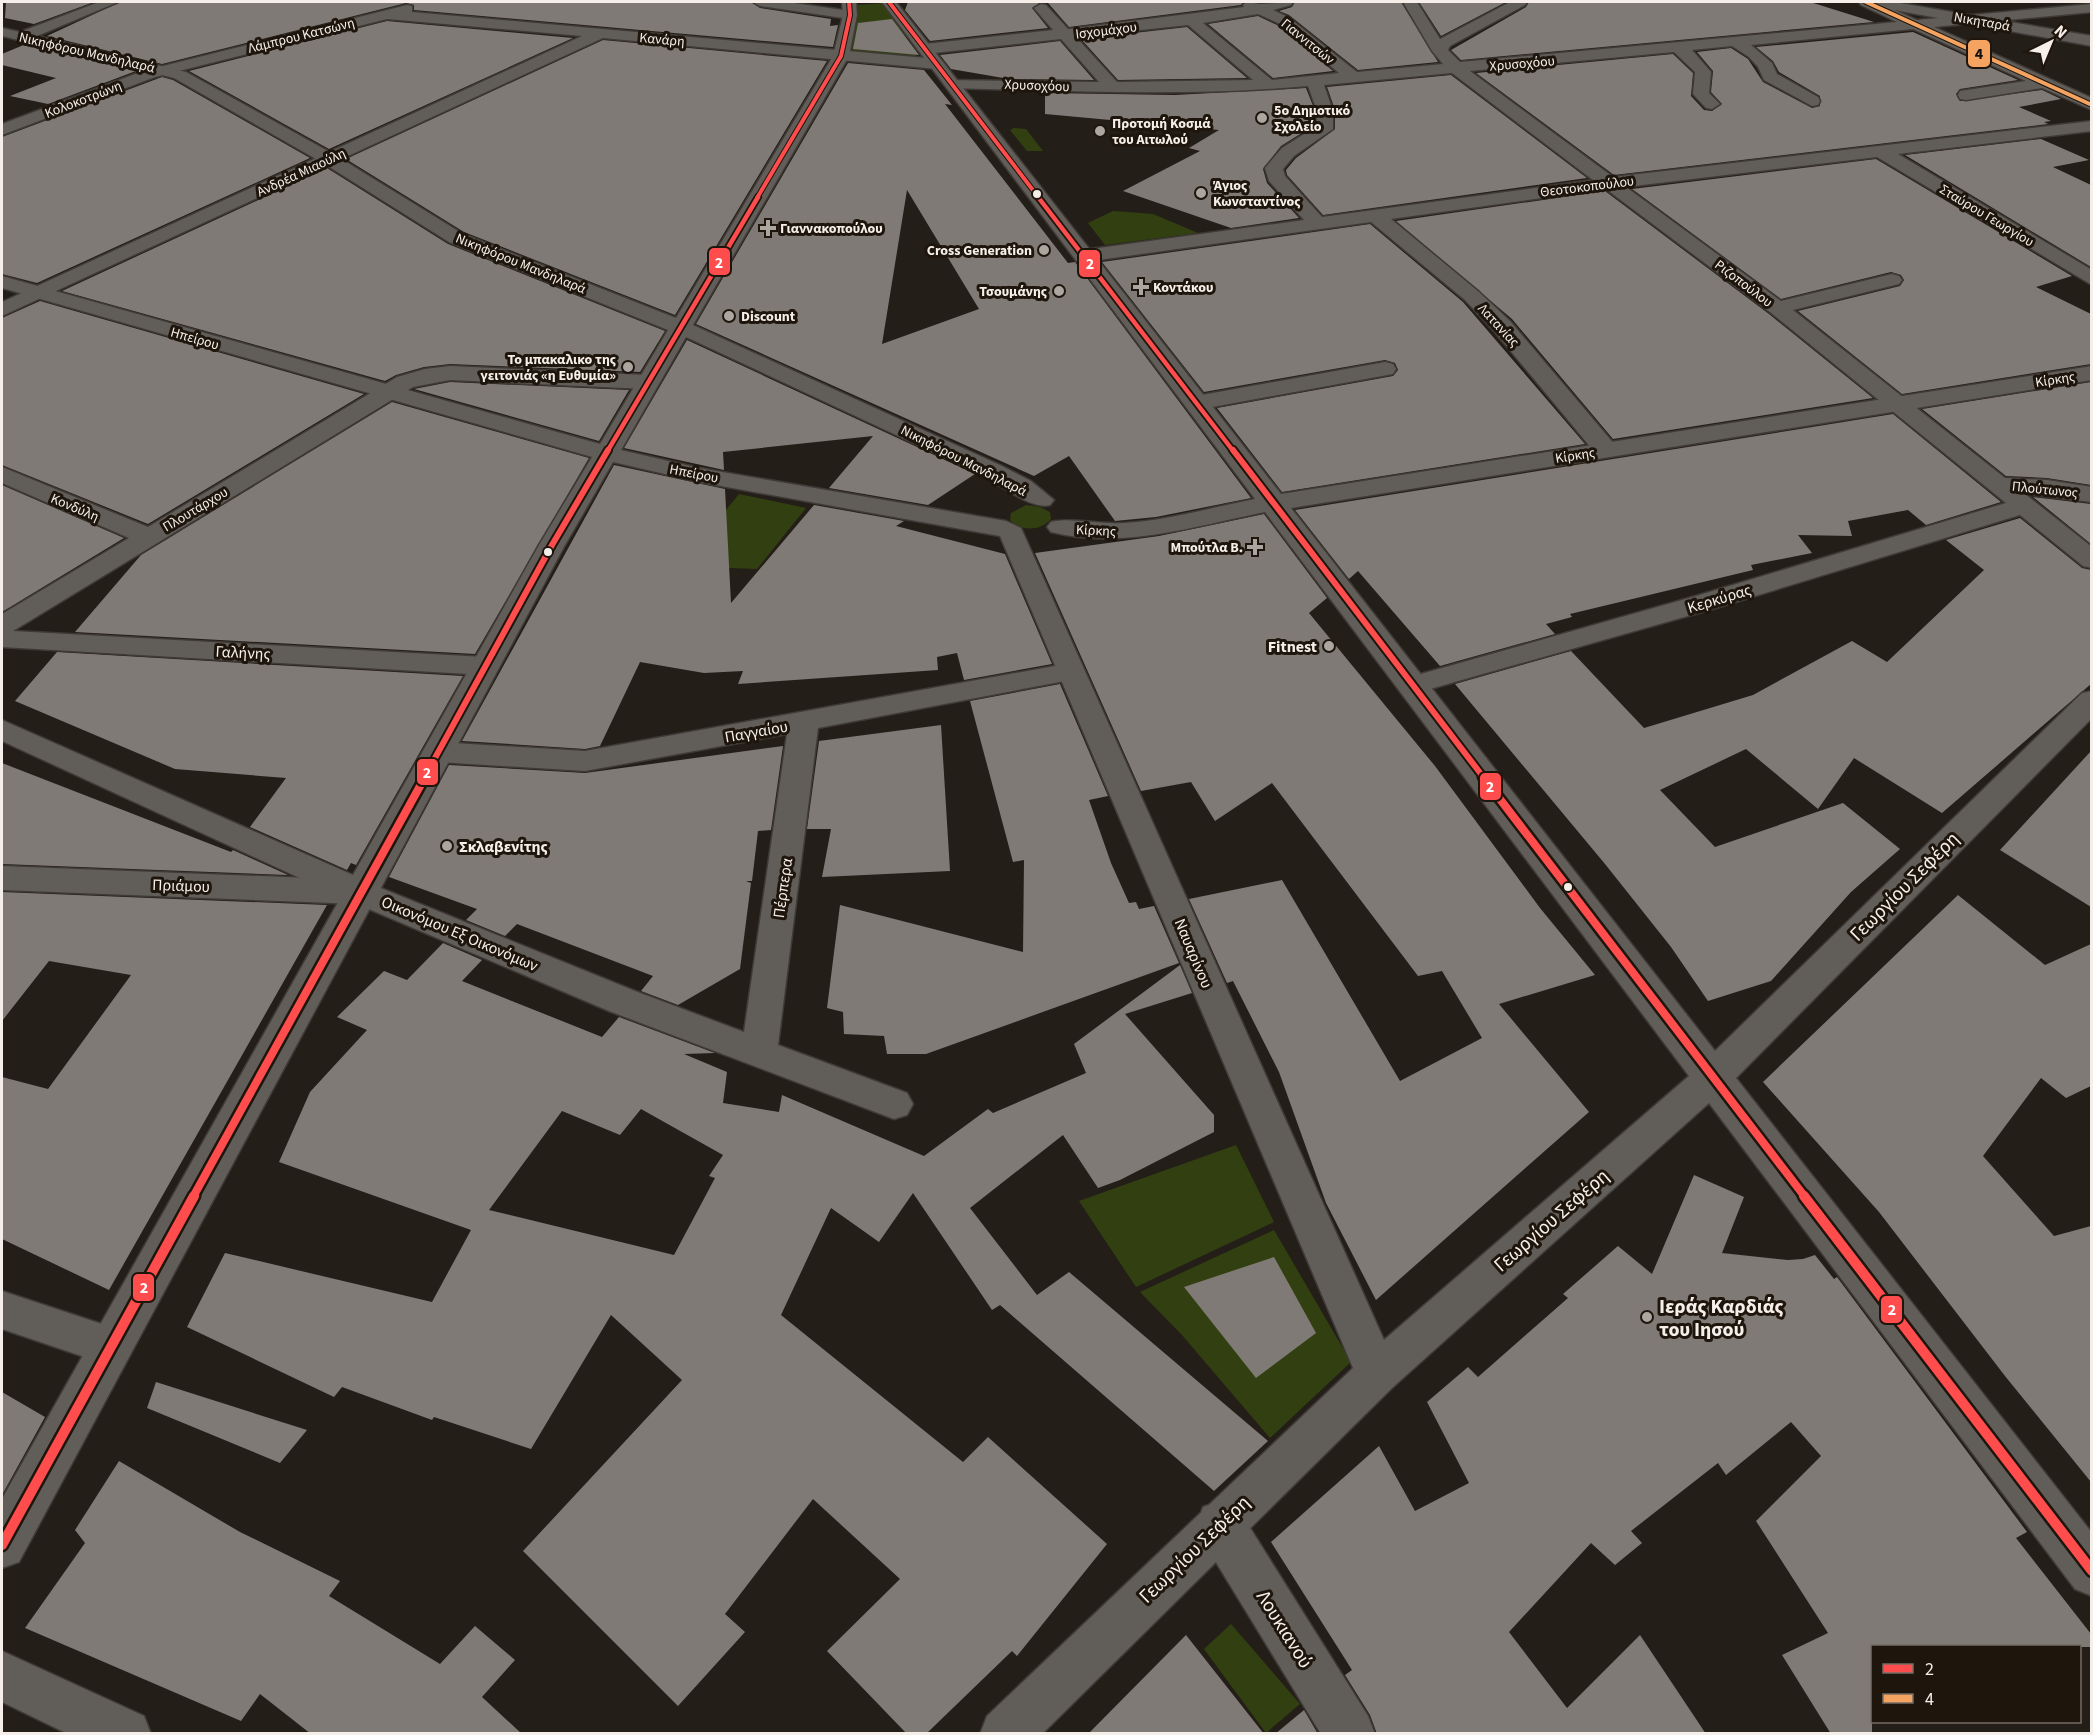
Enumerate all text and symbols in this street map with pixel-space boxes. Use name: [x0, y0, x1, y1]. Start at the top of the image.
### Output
street label: Νικηταρά: [1952, 7, 2012, 37]
north arrow: [2021, 12, 2081, 72]
street label: Λάμπρου Κατσώνη: [246, 13, 357, 59]
street label: Γιαννιτσών: [1276, 14, 1339, 70]
street label: Ισχομάχου: [1074, 17, 1138, 45]
text: N: [2049, 20, 2072, 43]
street label: Νικηφόρου Μανδηλαρά: [17, 28, 157, 78]
street label: Κανάρη: [638, 28, 685, 52]
line badge: 4: [1967, 39, 1991, 68]
text: 4: [1975, 43, 1984, 65]
street label: Χρυσοχόου: [1489, 51, 1556, 77]
street label: Χρυσοχόου: [1004, 75, 1070, 97]
street label: Κολοκοτρώνη: [42, 76, 125, 124]
place label: 5ο Δημοτικό Σχολείο: [1274, 101, 1351, 137]
marker: 5ο Δημοτικό Σχολείο: [1255, 111, 1269, 125]
place label: Προτομή Κοσμά του Αιτωλού: [1112, 114, 1211, 150]
marker: Προτομή Κοσμά του Αιτωλού: [1093, 124, 1107, 138]
street label: Ανδρέα Μιαούλη: [254, 144, 349, 202]
street label: Θεοτοκοπούλου: [1539, 171, 1635, 203]
place label: Άγιος Κωνσταντίνος: [1213, 176, 1301, 212]
street label: Σταύρου Γεωργίου: [1935, 180, 2038, 252]
marker: Άγιος Κωνσταντίνος: [1194, 186, 1208, 200]
unlabelled marker: [1031, 188, 1043, 200]
place label: Γιαννακοπούλου: [780, 219, 883, 239]
marker: Γιαννακοπούλου: [761, 221, 775, 235]
street label: Νικηφόρου Μανδηλαρά: [452, 229, 589, 299]
place label: Cross Generation: [927, 241, 1032, 261]
marker: Cross Generation: [1037, 243, 1051, 257]
line badge: 2: [708, 247, 731, 276]
line badge: 2: [1078, 249, 1101, 278]
text: 2: [715, 252, 723, 274]
text: 2: [1086, 253, 1094, 275]
street label: Ριζοπούλου: [1710, 255, 1777, 312]
place label: Κοντάκου: [1153, 278, 1213, 298]
marker: Κοντάκου: [1134, 280, 1148, 294]
place label: Τσουμάνης: [979, 282, 1048, 302]
marker: Τσουμάνης: [1052, 284, 1066, 298]
street label: Λατανίας: [1473, 299, 1524, 352]
place label: Discount: [741, 307, 796, 327]
marker: Discount: [722, 309, 736, 323]
street label: Ηπείρου: [168, 323, 221, 355]
place label: Το μπακαλικο της γειτονιάς «η Ευθυμία»: [479, 350, 617, 386]
marker: Το μπακαλικο της γειτονιάς «η Ευθυμία»: [621, 360, 635, 374]
street label: Κίρκης: [2034, 367, 2076, 393]
street label: Νικηφόρου Μανδηλαρά: [897, 420, 1030, 501]
street label: Κίρκης: [1554, 443, 1596, 469]
street label: Ηπείρου: [668, 459, 720, 489]
street label: Πλούτωνος: [2011, 477, 2079, 503]
street label: Πλουτάρχου: [159, 483, 232, 537]
street label: Κονδύλη: [47, 489, 102, 527]
street label: Κίρκης: [1075, 520, 1116, 542]
place label: Μπούτλα Β.: [1171, 538, 1243, 558]
marker: Μπούτλα Β.: [1248, 540, 1262, 554]
unlabelled marker: [542, 546, 554, 558]
street label: Κερκύρας: [1685, 579, 1754, 619]
place label: Fitnest: [1268, 636, 1317, 658]
marker: Fitnest: [1322, 639, 1336, 653]
street label: Γαλήνης: [215, 641, 271, 665]
street label: Παγγαίου: [723, 716, 789, 748]
line badge: 2: [416, 758, 439, 786]
text: 2: [423, 762, 431, 784]
line badge: 2: [1479, 772, 1502, 801]
text: 2: [1486, 776, 1494, 798]
street label: Γεωργίου Σεφέρη: [1844, 826, 1966, 948]
place label: Σκλαβενίτης: [459, 836, 548, 858]
marker: Σκλαβενίτης: [440, 839, 454, 853]
street label: Πέρπερα: [768, 857, 798, 920]
street label: Πριάμου: [152, 874, 210, 898]
unlabelled marker: [1562, 881, 1574, 893]
street label: Οικονόμου Εξ Οικονόμων: [378, 891, 542, 977]
street label: Ναυαρίνου: [1169, 915, 1218, 991]
street label: Γεωργίου Σεφέρη: [1488, 1163, 1615, 1279]
line badge: 2: [132, 1273, 155, 1302]
text: 2: [140, 1277, 148, 1299]
place label: Ιεράς Καρδιάς του Ιησού: [1659, 1293, 1784, 1344]
line badge: 2: [1880, 1295, 1903, 1324]
text: 2: [1888, 1299, 1896, 1321]
marker: Ιεράς Καρδιάς του Ιησού: [1640, 1310, 1654, 1324]
street label: Γεωργίου Σεφέρη: [1133, 1489, 1256, 1610]
street label: Λουκιανού: [1249, 1585, 1319, 1674]
legend: [1871, 1645, 2081, 1723]
text: 2: [1925, 1657, 1934, 1682]
text: 4: [1925, 1687, 1934, 1712]

